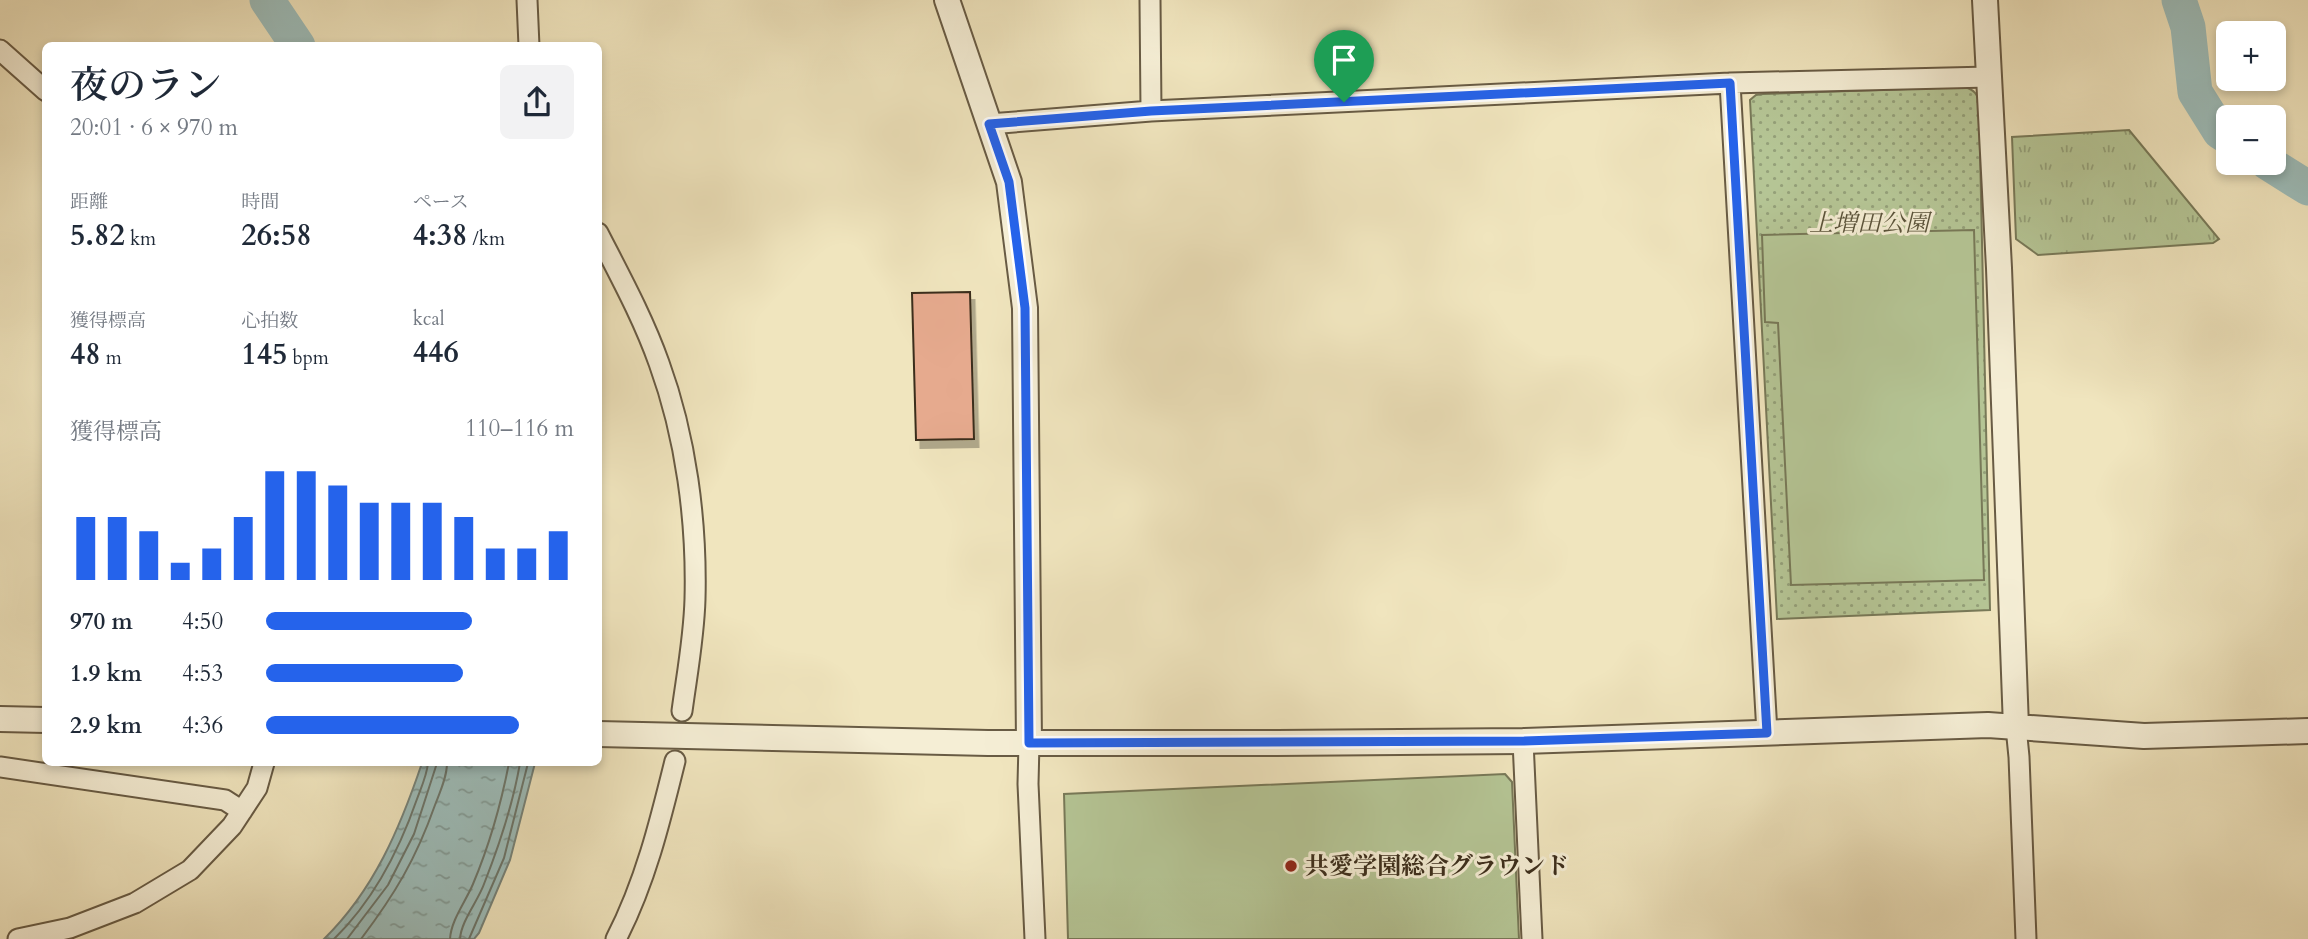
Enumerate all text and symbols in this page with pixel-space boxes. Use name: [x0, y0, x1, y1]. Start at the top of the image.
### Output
map controls: [2216, 21, 2286, 175]
button: +: [2216, 21, 2286, 91]
pin: [1314, 30, 1374, 102]
icon: arrive: [1325, 41, 1363, 79]
text: 夜のラン: [70, 60, 222, 112]
button: share: [500, 65, 574, 139]
button: −: [2216, 105, 2286, 175]
text: 20:01 · 6 × 970 m: [70, 112, 238, 143]
text: 距離: [70, 189, 108, 215]
text: 時間: [241, 189, 279, 215]
text: ペース: [413, 189, 469, 215]
park label: 上増田公園: [1809, 207, 1933, 240]
text: 5.82: [70, 215, 125, 256]
text: 26:58: [241, 215, 312, 256]
text: 4:38: [413, 215, 467, 256]
text: km: [125, 226, 156, 252]
text: /km: [467, 226, 505, 252]
text: kcal: [413, 306, 445, 332]
text: 獲得標高: [70, 308, 146, 334]
text: 心拍数: [241, 308, 298, 334]
text: 446: [413, 332, 459, 373]
text: 48: [70, 334, 101, 375]
text: 145: [241, 334, 287, 375]
text: m: [101, 345, 122, 371]
text: bpm: [287, 345, 329, 371]
text: 110–116 m: [465, 413, 574, 444]
text: 獲得標高: [70, 416, 162, 447]
text: 970 m: [70, 606, 133, 637]
text: 4:50: [182, 606, 223, 637]
text: 1.9 km: [70, 658, 142, 689]
text: 4:53: [182, 658, 223, 689]
text: 2.9 km: [70, 710, 142, 741]
text: 4:36: [182, 710, 223, 741]
place label: 共愛学園総合グラウンド: [1305, 850, 1569, 883]
marker: 共愛学園総合グラウンド: [1283, 858, 1299, 874]

